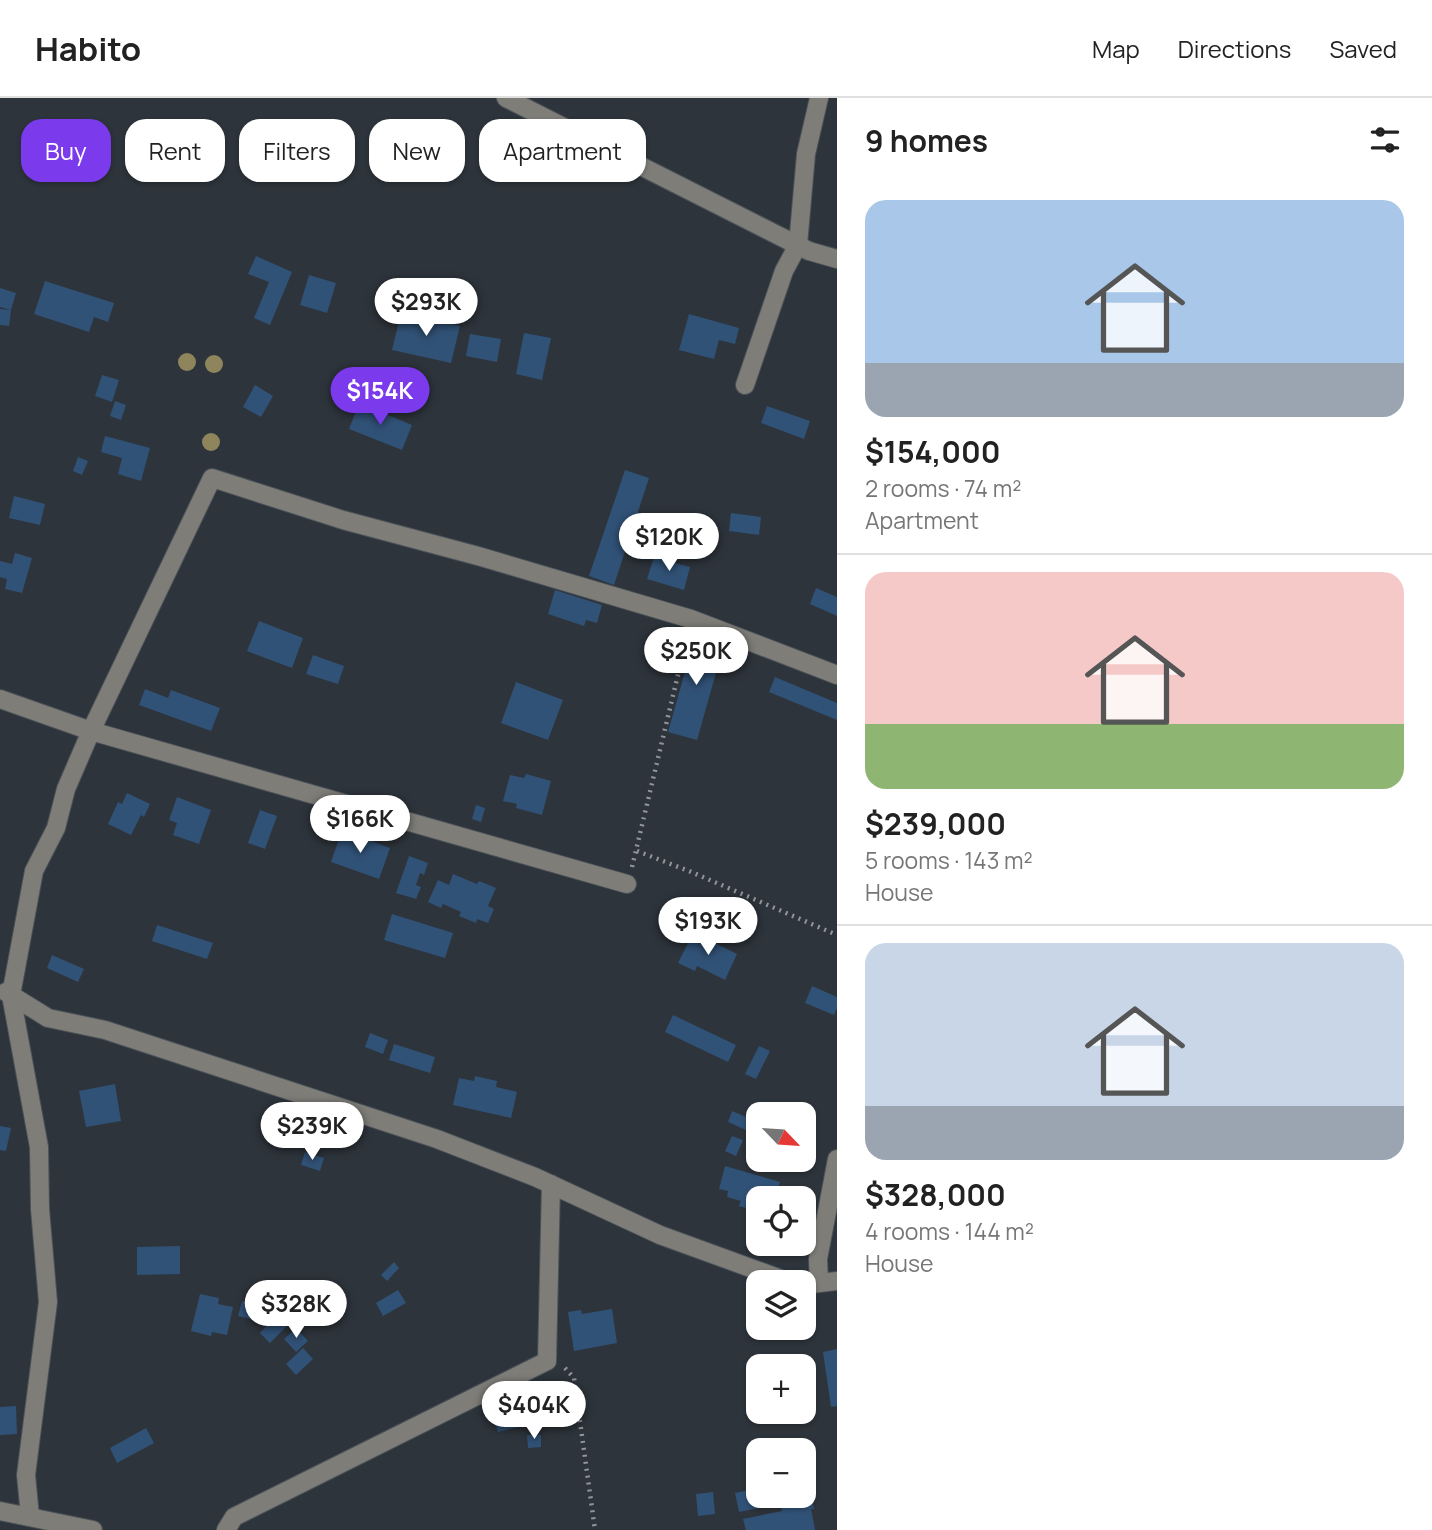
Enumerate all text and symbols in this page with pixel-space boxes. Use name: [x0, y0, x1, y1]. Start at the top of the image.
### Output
text: Habito: [35, 26, 141, 71]
text: Map: [1092, 32, 1140, 65]
text: Directions: [1178, 32, 1291, 65]
text: Saved: [1329, 32, 1397, 65]
chip: Buy: [21, 119, 111, 182]
chip: Rent: [125, 119, 225, 182]
chip: Filters: [239, 119, 355, 182]
chip: New: [369, 119, 465, 182]
chip: Apartment: [479, 119, 646, 182]
text: 9 homes: [865, 120, 988, 161]
icon: filters: [1366, 121, 1404, 159]
icon: home: [1072, 245, 1198, 371]
pin: $293K: [377, 278, 475, 338]
text: $293K: [391, 285, 461, 317]
pin: $154K: [331, 368, 429, 427]
text: $154K: [347, 374, 413, 406]
text: $154,000: [865, 431, 1001, 472]
text: 2 rooms · 74 m²: [865, 472, 1021, 504]
text: Apartment: [865, 504, 979, 536]
pin: $120K: [620, 514, 718, 573]
text: $120K: [635, 520, 703, 552]
icon: home: [1072, 617, 1198, 743]
pin: $250K: [647, 628, 745, 687]
text: $250K: [660, 634, 732, 666]
pin: $166K: [311, 796, 409, 855]
text: $166K: [326, 802, 394, 834]
text: $239,000: [865, 803, 1006, 844]
text: 5 rooms · 143 m²: [865, 844, 1033, 876]
text: House: [865, 876, 934, 908]
pin: $193K: [659, 898, 757, 957]
text: $193K: [674, 904, 742, 936]
icon: home: [1072, 988, 1198, 1114]
pin: $239K: [263, 1102, 361, 1162]
north arrow: [746, 1102, 816, 1172]
map controls: [746, 1102, 816, 1508]
text: $239K: [277, 1109, 347, 1141]
text: $328,000: [865, 1174, 1006, 1215]
button: locate: [746, 1186, 816, 1256]
text: 4 rooms · 144 m²: [865, 1215, 1034, 1247]
text: House: [865, 1247, 934, 1279]
button: layers: [746, 1270, 816, 1340]
pin: $328K: [247, 1280, 345, 1340]
text: $328K: [261, 1287, 331, 1319]
button: +: [746, 1354, 816, 1424]
pin: $404K: [485, 1382, 583, 1441]
text: $404K: [498, 1388, 570, 1420]
button: −: [746, 1438, 816, 1508]

